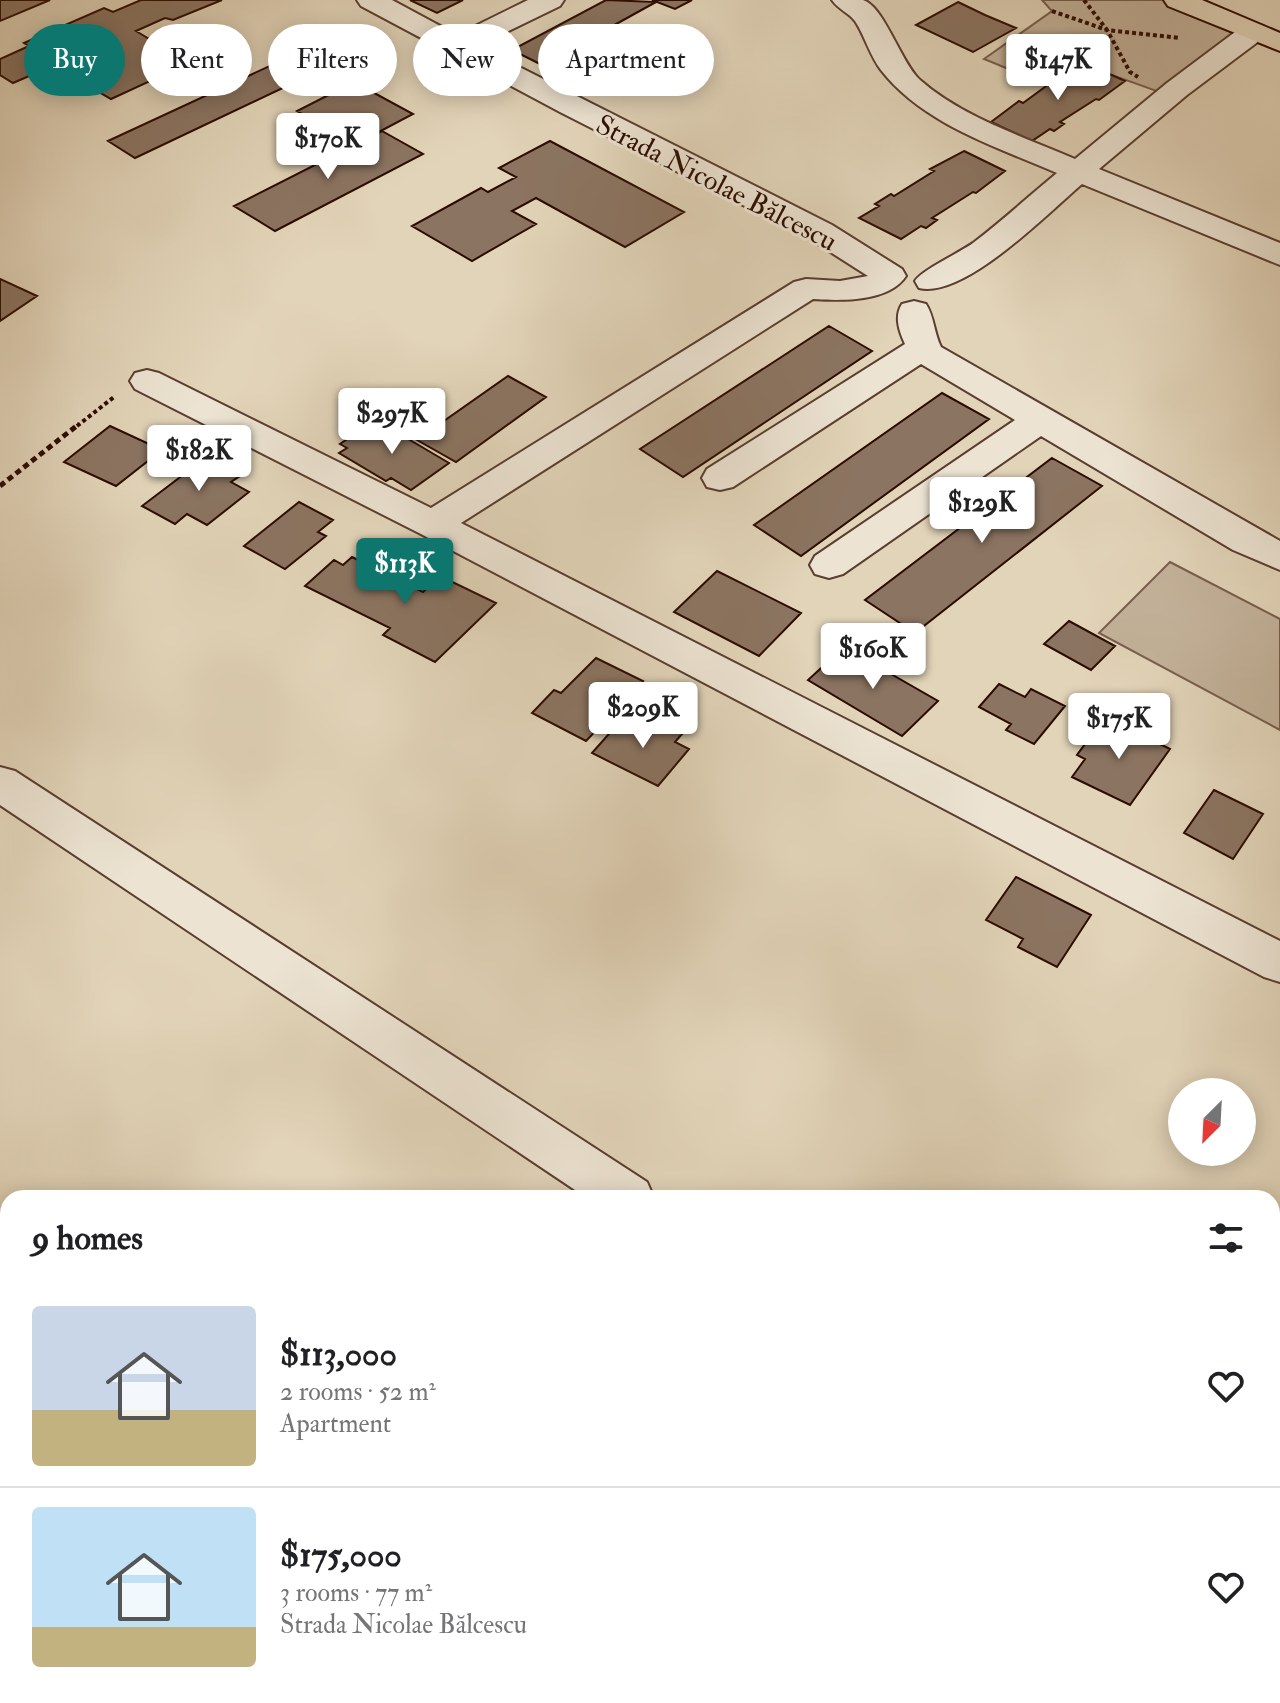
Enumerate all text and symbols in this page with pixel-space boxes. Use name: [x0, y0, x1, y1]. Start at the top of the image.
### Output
chip: Buy: [24, 24, 125, 96]
chip: Rent: [141, 24, 252, 96]
chip: Filters: [268, 24, 397, 96]
chip: New: [413, 24, 522, 96]
chip: Apartment: [538, 24, 714, 96]
pin: $147K: [1002, 34, 1114, 102]
text: $147K: [1024, 44, 1092, 76]
street label: Strada Nicolae Bălcescu: [590, 107, 843, 259]
pin: $170K: [272, 113, 384, 181]
text: $170K: [294, 123, 362, 155]
pin: $297K: [336, 388, 448, 456]
text: $297K: [356, 398, 428, 430]
pin: $182K: [143, 425, 255, 493]
text: $182K: [165, 435, 233, 467]
pin: $129K: [926, 477, 1038, 545]
text: $129K: [948, 487, 1016, 519]
pin: $113K: [349, 538, 461, 606]
text: $113K: [374, 548, 436, 580]
pin: $160K: [817, 623, 929, 691]
text: $160K: [839, 633, 907, 665]
pin: $209K: [587, 682, 699, 750]
text: $209K: [607, 692, 679, 724]
pin: $175K: [1063, 693, 1175, 761]
text: $175K: [1086, 703, 1152, 735]
north arrow: [1168, 1078, 1256, 1166]
map controls: [1168, 1078, 1256, 1166]
icon: filters: [1204, 1216, 1248, 1260]
text: 9 homes: [32, 1217, 143, 1260]
text: $113,000: [280, 1333, 397, 1376]
icon: home: [96, 1338, 192, 1434]
icon: heart: [1204, 1364, 1248, 1408]
text: 2 rooms · 52 m²: [280, 1376, 436, 1408]
text: Apartment: [280, 1408, 391, 1440]
text: $175,000: [280, 1534, 402, 1577]
icon: home: [96, 1539, 192, 1635]
icon: heart: [1204, 1565, 1248, 1609]
text: 3 rooms · 77 m²: [280, 1577, 432, 1609]
text: Strada Nicolae Bălcescu: [280, 1609, 527, 1641]

